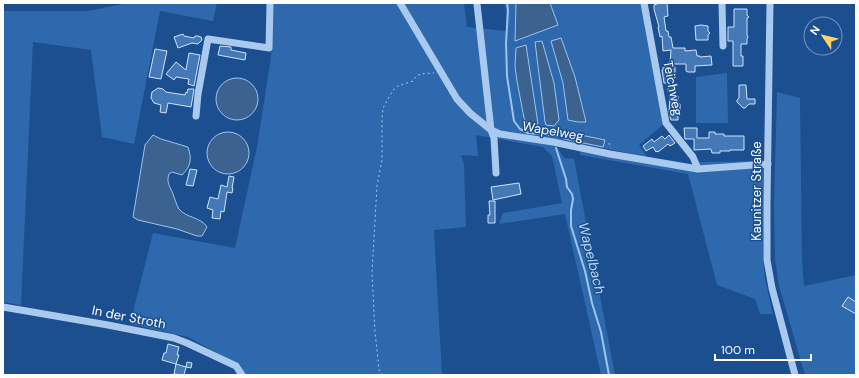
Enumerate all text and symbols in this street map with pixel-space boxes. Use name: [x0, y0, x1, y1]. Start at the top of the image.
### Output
north arrow: [803, 16, 843, 56]
text: N: [807, 23, 823, 38]
street label: Teichweg: [659, 59, 687, 117]
street label: Wapelweg: [521, 117, 585, 145]
street label: Kaunitzer Straße: [748, 141, 765, 241]
water label: Wapelbach: [574, 220, 610, 296]
street label: In der Stroth: [91, 302, 167, 332]
scale bar: [715, 336, 811, 362]
text: 100 m: [721, 342, 755, 358]

